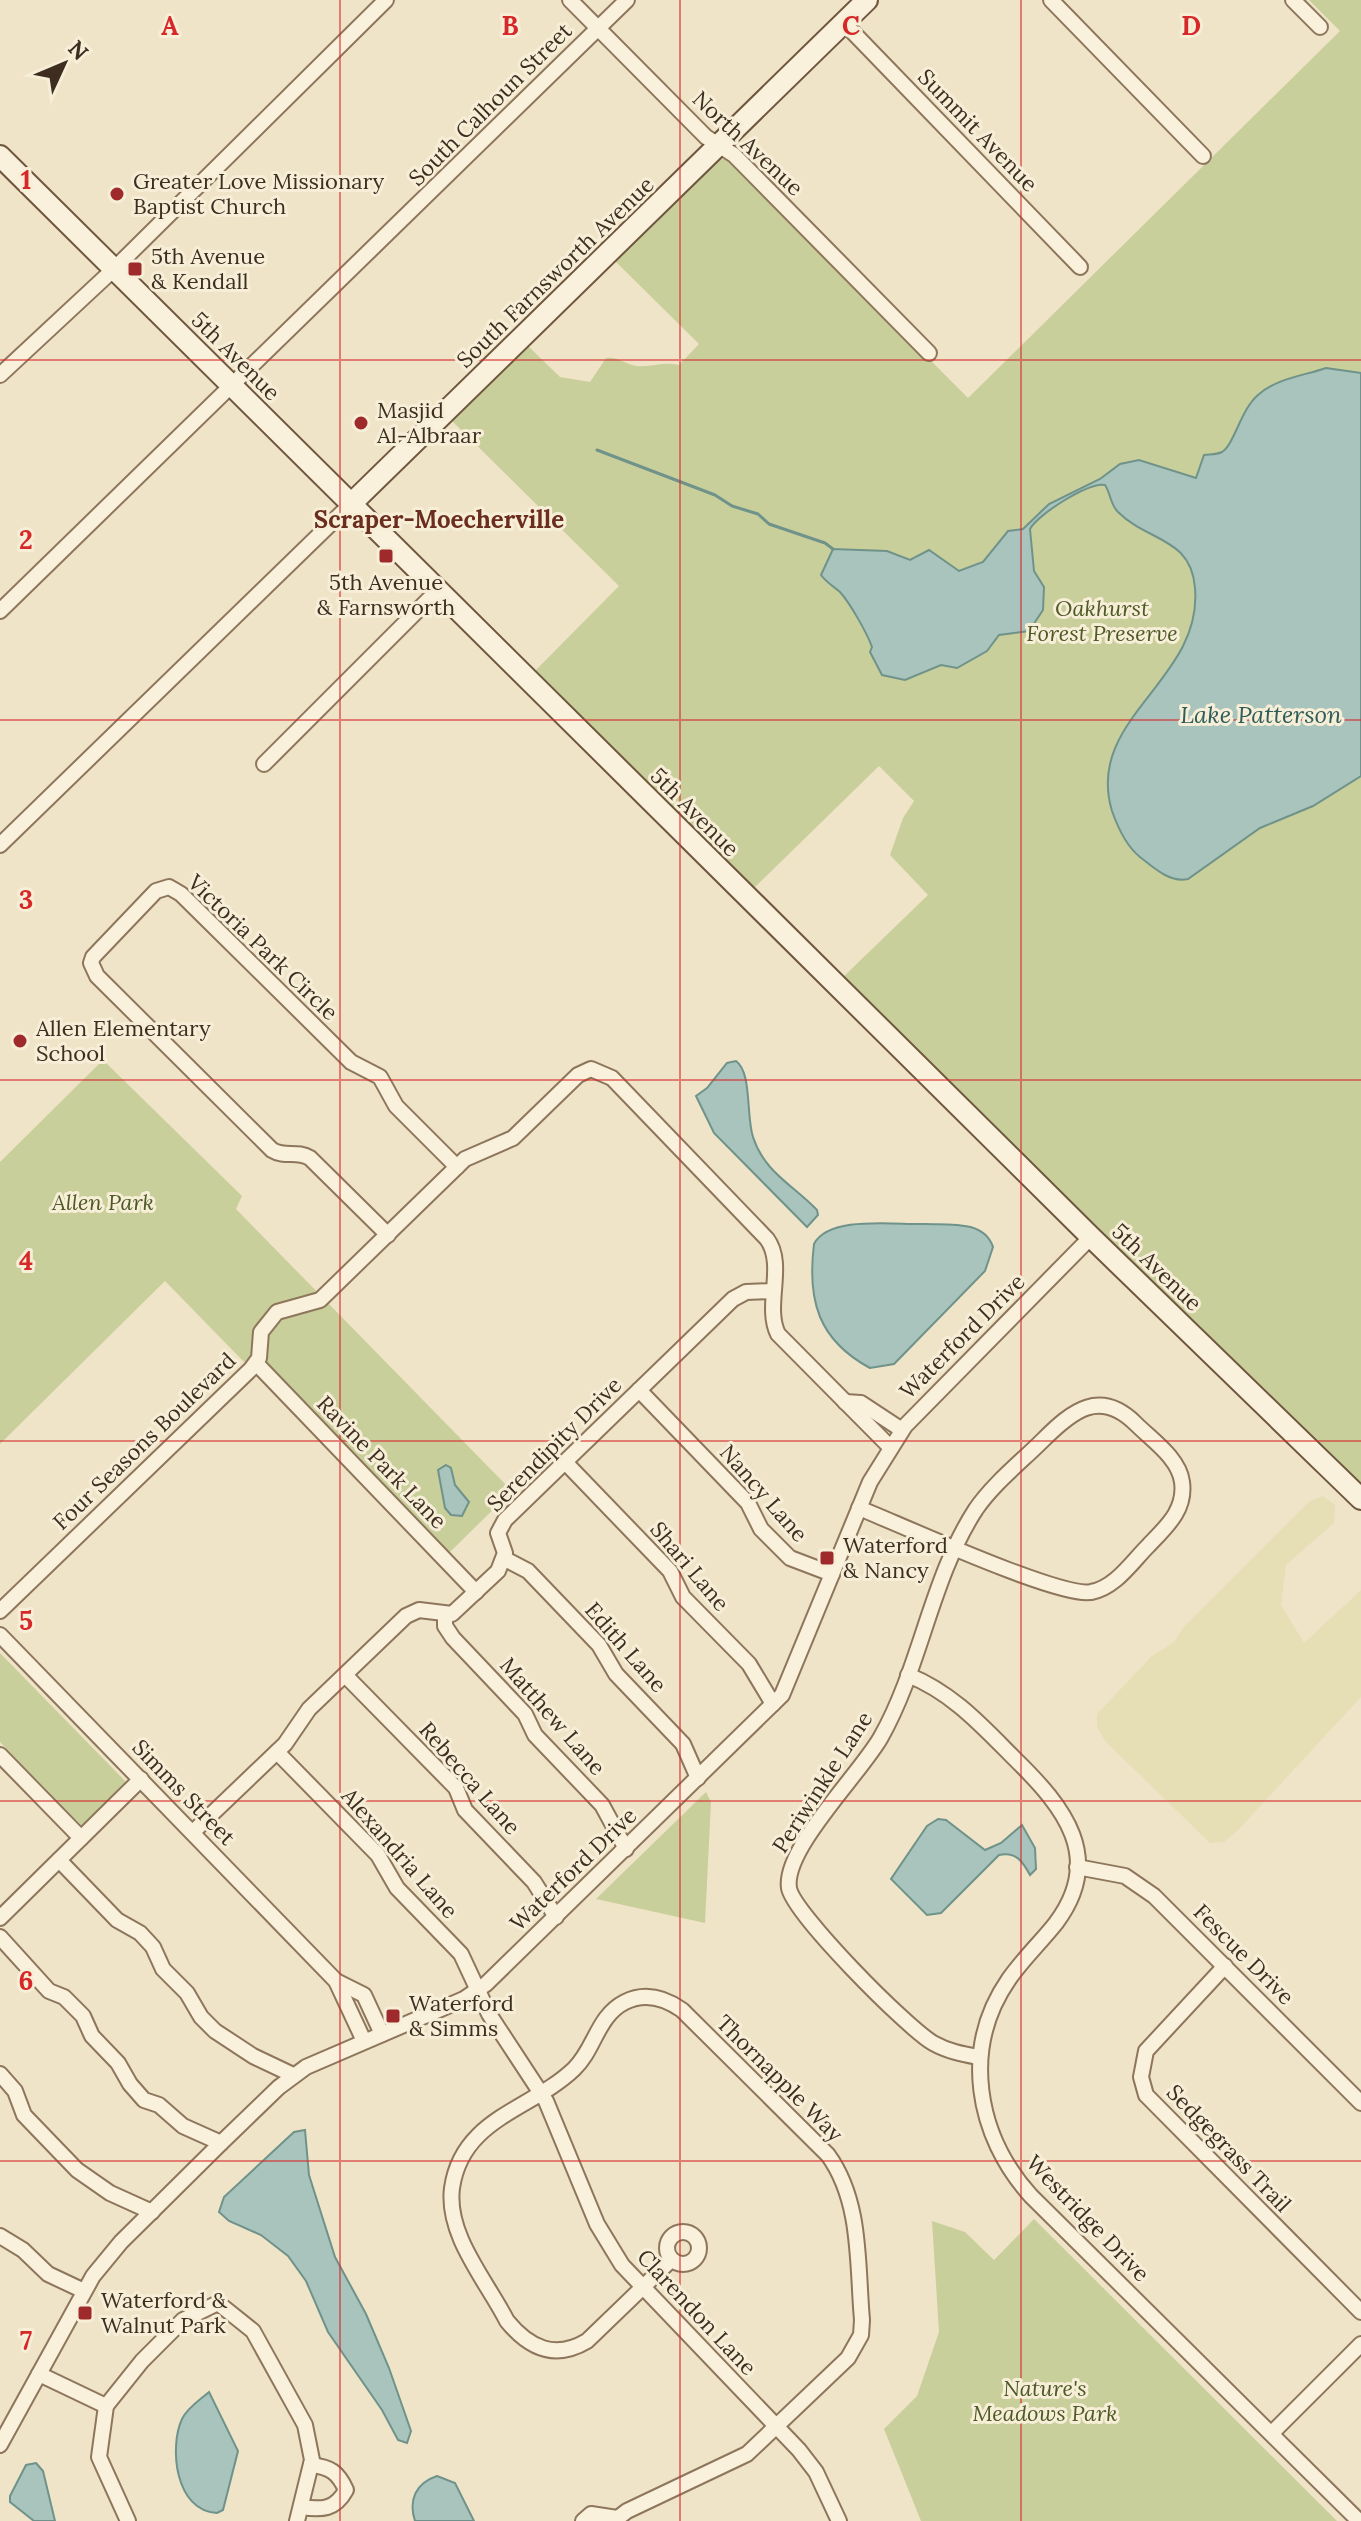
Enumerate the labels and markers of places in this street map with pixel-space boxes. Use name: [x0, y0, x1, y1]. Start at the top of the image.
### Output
place label: Greater Love Missionary Baptist Church: [133, 167, 385, 220]
marker: Greater Love Missionary Baptist Church: [108, 185, 126, 203]
place label: 5th Avenue & Kendall: [151, 242, 265, 295]
marker: 5th Avenue & Kendall: [126, 260, 144, 278]
place label: Masjid Al-Albraar: [376, 396, 482, 449]
marker: Masjid Al-Albraar: [352, 414, 370, 432]
marker: 5th Avenue & Farnsworth: [377, 547, 395, 565]
place label: 5th Avenue & Farnsworth: [317, 568, 455, 621]
place label: Allen Elementary School: [35, 1014, 211, 1067]
marker: Allen Elementary School: [11, 1032, 29, 1050]
place label: Waterford & Nancy: [843, 1531, 948, 1584]
marker: Waterford & Nancy: [818, 1549, 836, 1567]
place label: Waterford & Simms: [409, 1989, 514, 2042]
marker: Waterford & Simms: [384, 2007, 402, 2025]
place label: Waterford & Walnut Park: [101, 2286, 228, 2339]
marker: Waterford & Walnut Park: [76, 2304, 94, 2322]

